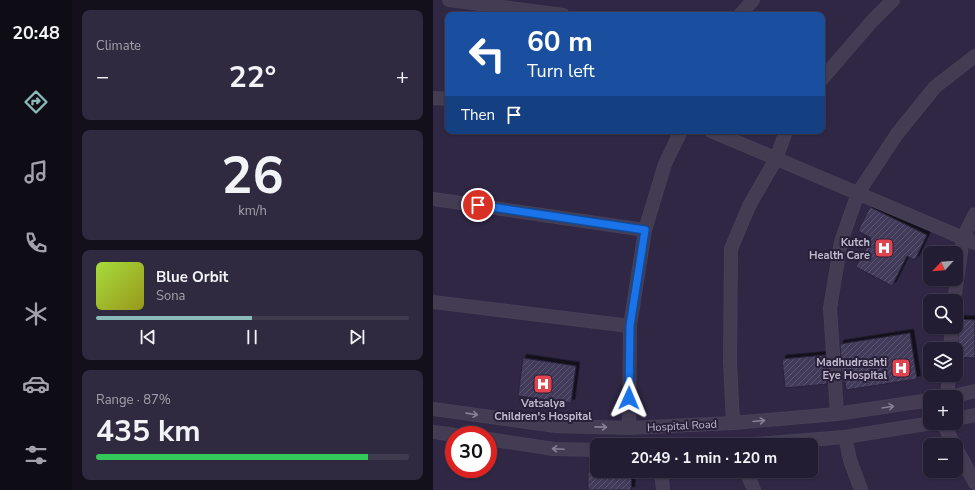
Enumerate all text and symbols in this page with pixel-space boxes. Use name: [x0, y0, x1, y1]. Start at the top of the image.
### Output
text: 20:48: [12, 21, 60, 45]
text: 60 m: [527, 23, 593, 61]
icon: left: [461, 28, 513, 80]
text: Climate: [96, 37, 141, 55]
text: 22°: [229, 57, 276, 98]
text: Turn left: [527, 59, 595, 83]
text: −: [96, 62, 109, 92]
text: +: [396, 62, 409, 92]
icon: directions: [22, 88, 50, 116]
icon: arrive: [503, 104, 525, 126]
text: Then: [461, 105, 495, 125]
text: 26: [221, 140, 284, 211]
icon: music: [22, 158, 50, 186]
pin: [461, 188, 495, 222]
icon: arrive: [467, 194, 489, 216]
text: km/h: [238, 202, 267, 220]
icon: phone: [22, 229, 50, 257]
place label: Kutch Health Care: [809, 235, 870, 263]
hospital icon: Kutch Health Care: [873, 237, 895, 259]
north arrow: [923, 246, 963, 286]
map controls: [923, 246, 963, 478]
text: Blue Orbit: [156, 267, 228, 287]
text: Sona: [156, 287, 186, 305]
button: search: [923, 294, 963, 334]
icon: climate: [22, 300, 50, 328]
icon: previous: [137, 326, 159, 348]
icon: pause: [241, 326, 263, 348]
icon: next: [346, 326, 368, 348]
button: layers: [923, 342, 963, 382]
place label: Madhudrashti Eye Hospital: [816, 355, 887, 383]
hospital icon: Madhudrashti Eye Hospital: [890, 357, 912, 379]
icon: car: [22, 370, 50, 398]
hospital icon: Vatsalya Children's Hospital: [532, 373, 554, 395]
position arrow: [608, 377, 650, 419]
button: +: [923, 390, 963, 430]
text: Range · 87%: [96, 391, 171, 409]
place label: Vatsalya Children's Hospital: [494, 396, 592, 424]
one-way arrow: [881, 403, 894, 411]
text: 435 km: [96, 411, 201, 452]
one-way arrow: [465, 411, 478, 418]
street label: Hospital Road: [647, 417, 717, 435]
one-way arrow: [752, 418, 765, 425]
one-way arrow: [594, 423, 607, 431]
speed limit sign: 30: [445, 426, 497, 478]
button: −: [923, 438, 963, 478]
icon: filters: [22, 441, 50, 469]
one-way arrow: [552, 445, 565, 452]
text: 20:49 · 1 min · 120 m: [631, 448, 777, 468]

